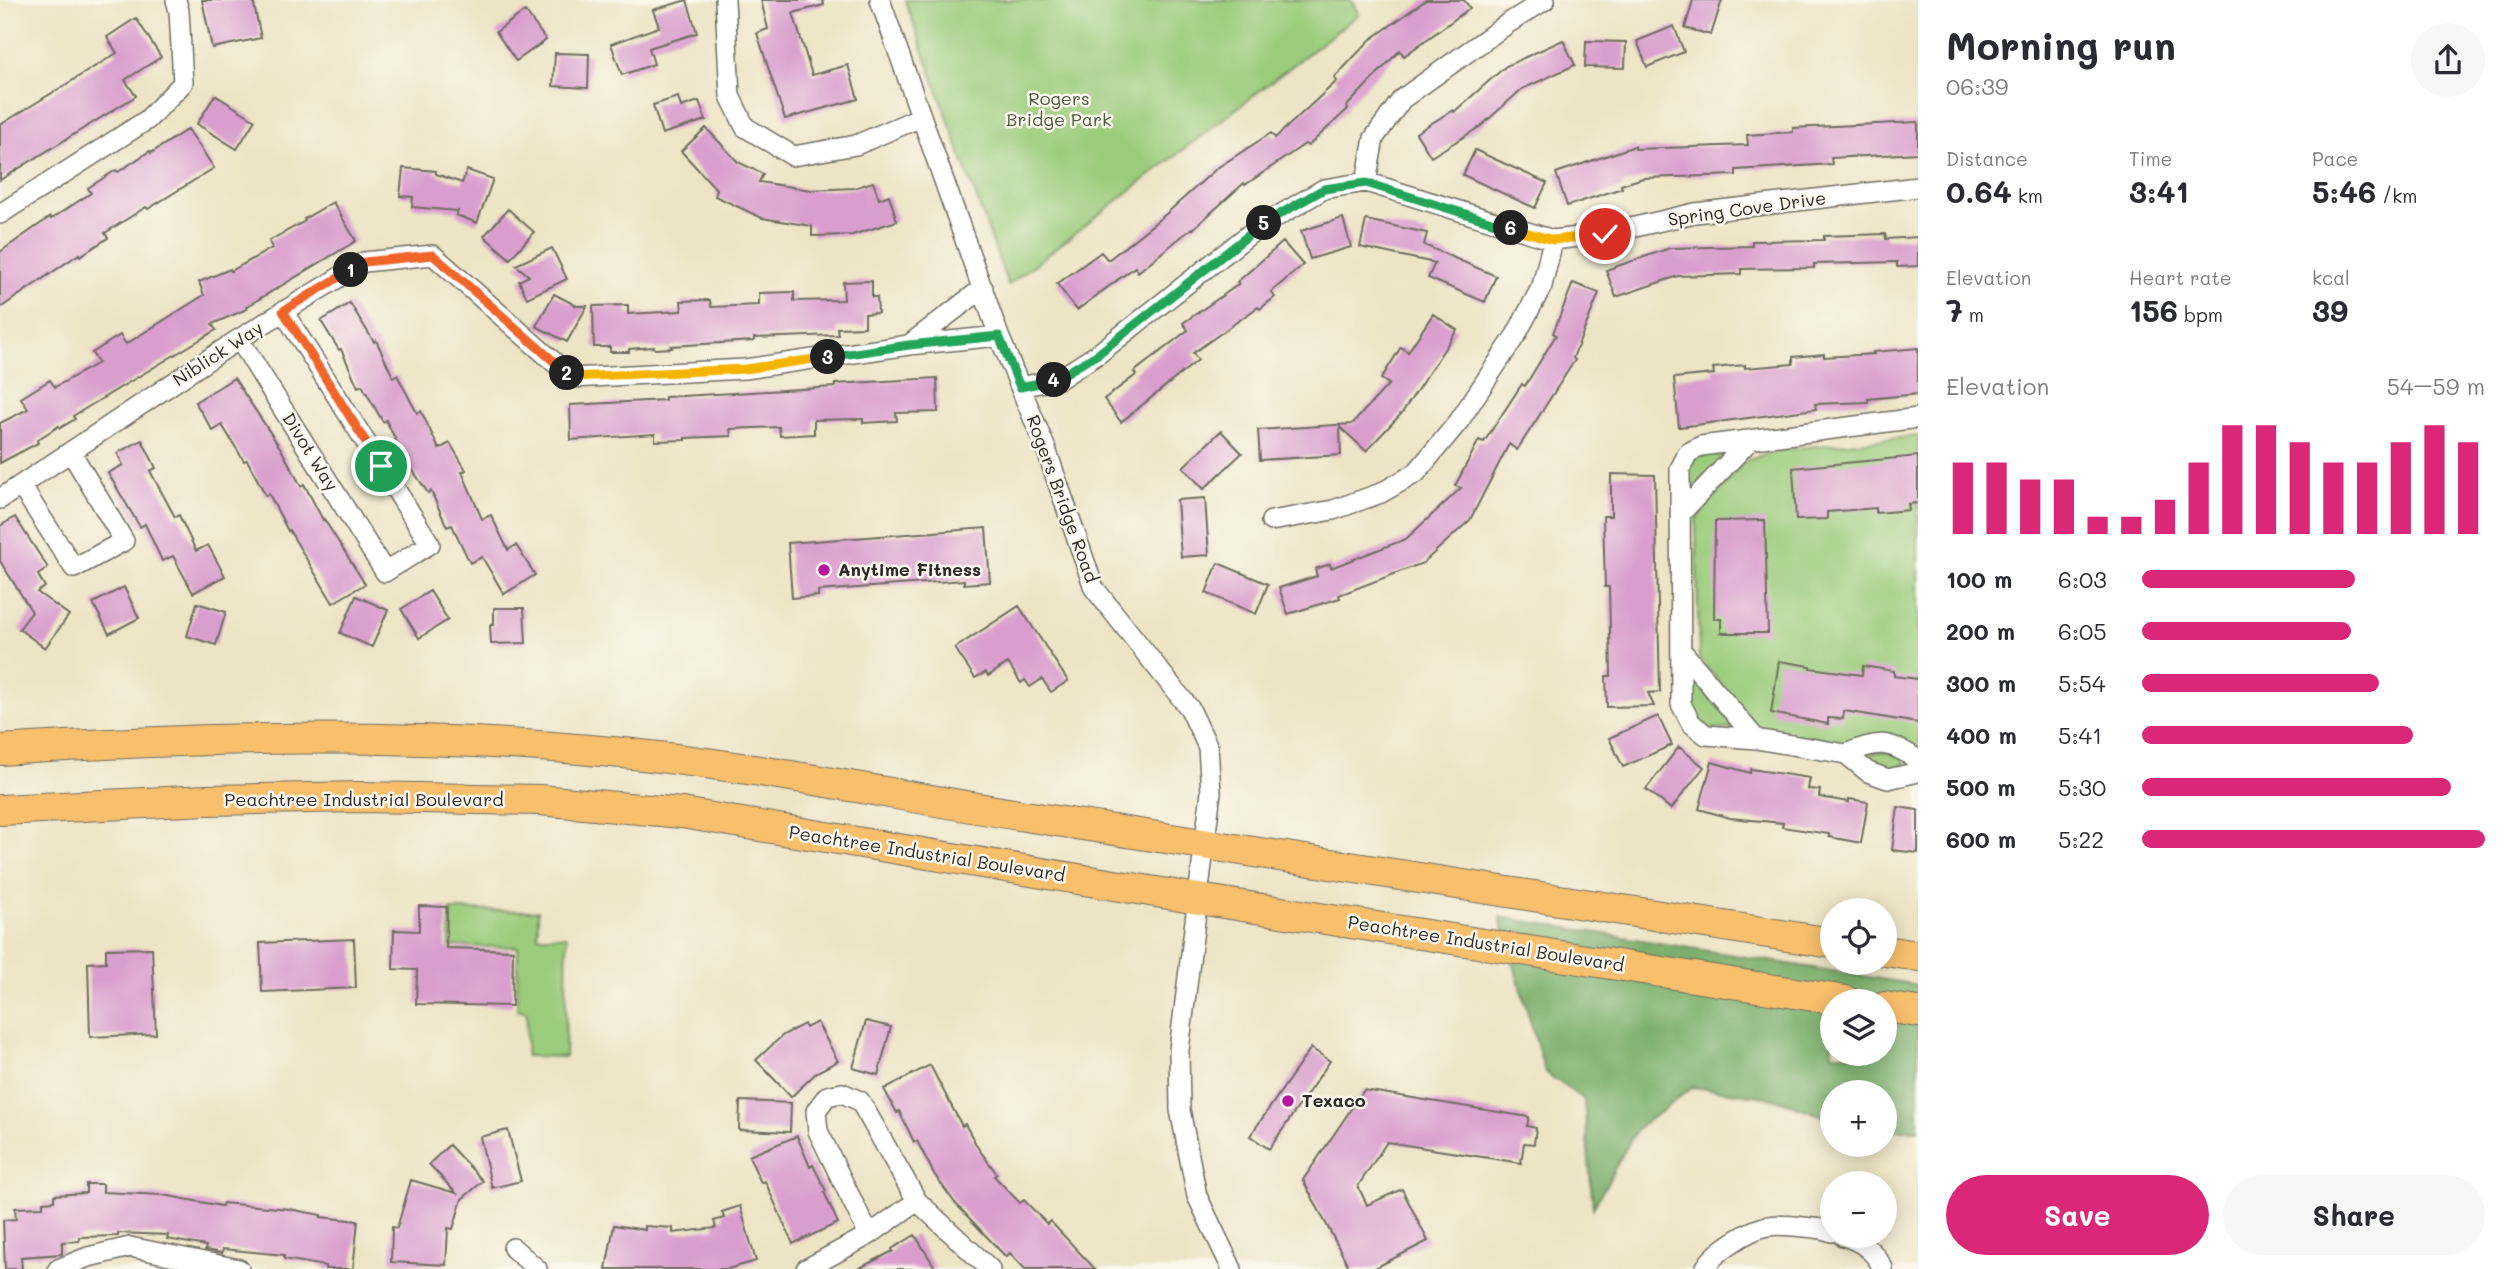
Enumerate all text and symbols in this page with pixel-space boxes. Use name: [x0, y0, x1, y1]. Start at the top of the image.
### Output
text: Morning run: [1946, 20, 2176, 70]
button: share: [2411, 23, 2485, 97]
text: 06:39: [1946, 71, 2008, 101]
park label: Rogers Bridge Park: [1006, 86, 1112, 131]
text: Distance: [1946, 146, 2028, 171]
text: Time: [2129, 146, 2172, 171]
text: Pace: [2312, 146, 2358, 171]
text: 0.64: [1946, 171, 2012, 211]
text: 3:41: [2129, 171, 2189, 211]
text: 5:46: [2312, 171, 2376, 211]
text: km: [2012, 183, 2043, 208]
text: /km: [2376, 183, 2418, 208]
street label: Spring Cove Drive: [1666, 185, 1827, 231]
pin: [1575, 204, 1635, 264]
pin: 5: [1246, 206, 1282, 241]
text: 5: [1258, 210, 1269, 235]
pin: 6: [1494, 210, 1528, 246]
text: 6: [1505, 215, 1516, 240]
icon: check: [1586, 215, 1624, 253]
pin: 1: [334, 252, 368, 288]
text: 1: [346, 257, 355, 282]
text: Elevation: [1946, 265, 2031, 290]
text: Heart rate: [2129, 265, 2232, 290]
text: kcal: [2312, 265, 2350, 290]
text: 7: [1946, 290, 1963, 330]
text: 156: [2129, 290, 2178, 330]
text: 39: [2312, 290, 2348, 330]
text: m: [1963, 302, 1984, 327]
text: bpm: [2178, 302, 2223, 327]
street label: Niblick Way: [168, 315, 267, 391]
pin: 3: [810, 340, 846, 374]
text: 3: [822, 344, 833, 369]
pin: 2: [550, 356, 584, 390]
text: 2: [561, 360, 572, 385]
pin: 4: [1036, 362, 1072, 398]
text: 4: [1047, 367, 1060, 392]
text: Elevation: [1946, 371, 2049, 401]
text: 54–59 m: [2387, 371, 2485, 401]
street label: Divot Way: [277, 408, 344, 495]
street label: Rogers Bridge Road: [1021, 412, 1104, 586]
pin: [351, 436, 411, 496]
icon: arrive: [362, 447, 400, 485]
place label: Anytime Fitness: [838, 557, 981, 581]
marker: Anytime Fitness: [816, 562, 832, 578]
text: 100 m: [1946, 564, 2012, 594]
text: 6:03: [2058, 564, 2107, 594]
text: 200 m: [1946, 616, 2015, 646]
text: 6:05: [2058, 616, 2107, 646]
text: 300 m: [1946, 668, 2016, 698]
text: 5:54: [2058, 668, 2105, 698]
text: 400 m: [1946, 720, 2017, 750]
text: 5:41: [2058, 720, 2102, 750]
text: 500 m: [1946, 772, 2016, 802]
text: 5:30: [2058, 772, 2106, 802]
street label: Peachtree Industrial Boulevard: [224, 787, 504, 811]
street label: Peachtree Industrial Boulevard: [787, 819, 1067, 887]
text: 600 m: [1946, 824, 2016, 854]
text: 5:22: [2058, 824, 2104, 854]
map controls: [1820, 898, 1897, 1248]
button: locate: [1820, 898, 1897, 975]
street label: Peachtree Industrial Boulevard: [1346, 909, 1626, 977]
button: layers: [1820, 989, 1897, 1066]
button: +: [1820, 1080, 1897, 1157]
place label: Texaco: [1302, 1088, 1366, 1112]
marker: Texaco: [1280, 1093, 1296, 1109]
button: −: [1820, 1171, 1897, 1248]
button: Save: [1946, 1175, 2209, 1255]
button: Share: [2223, 1175, 2485, 1255]

